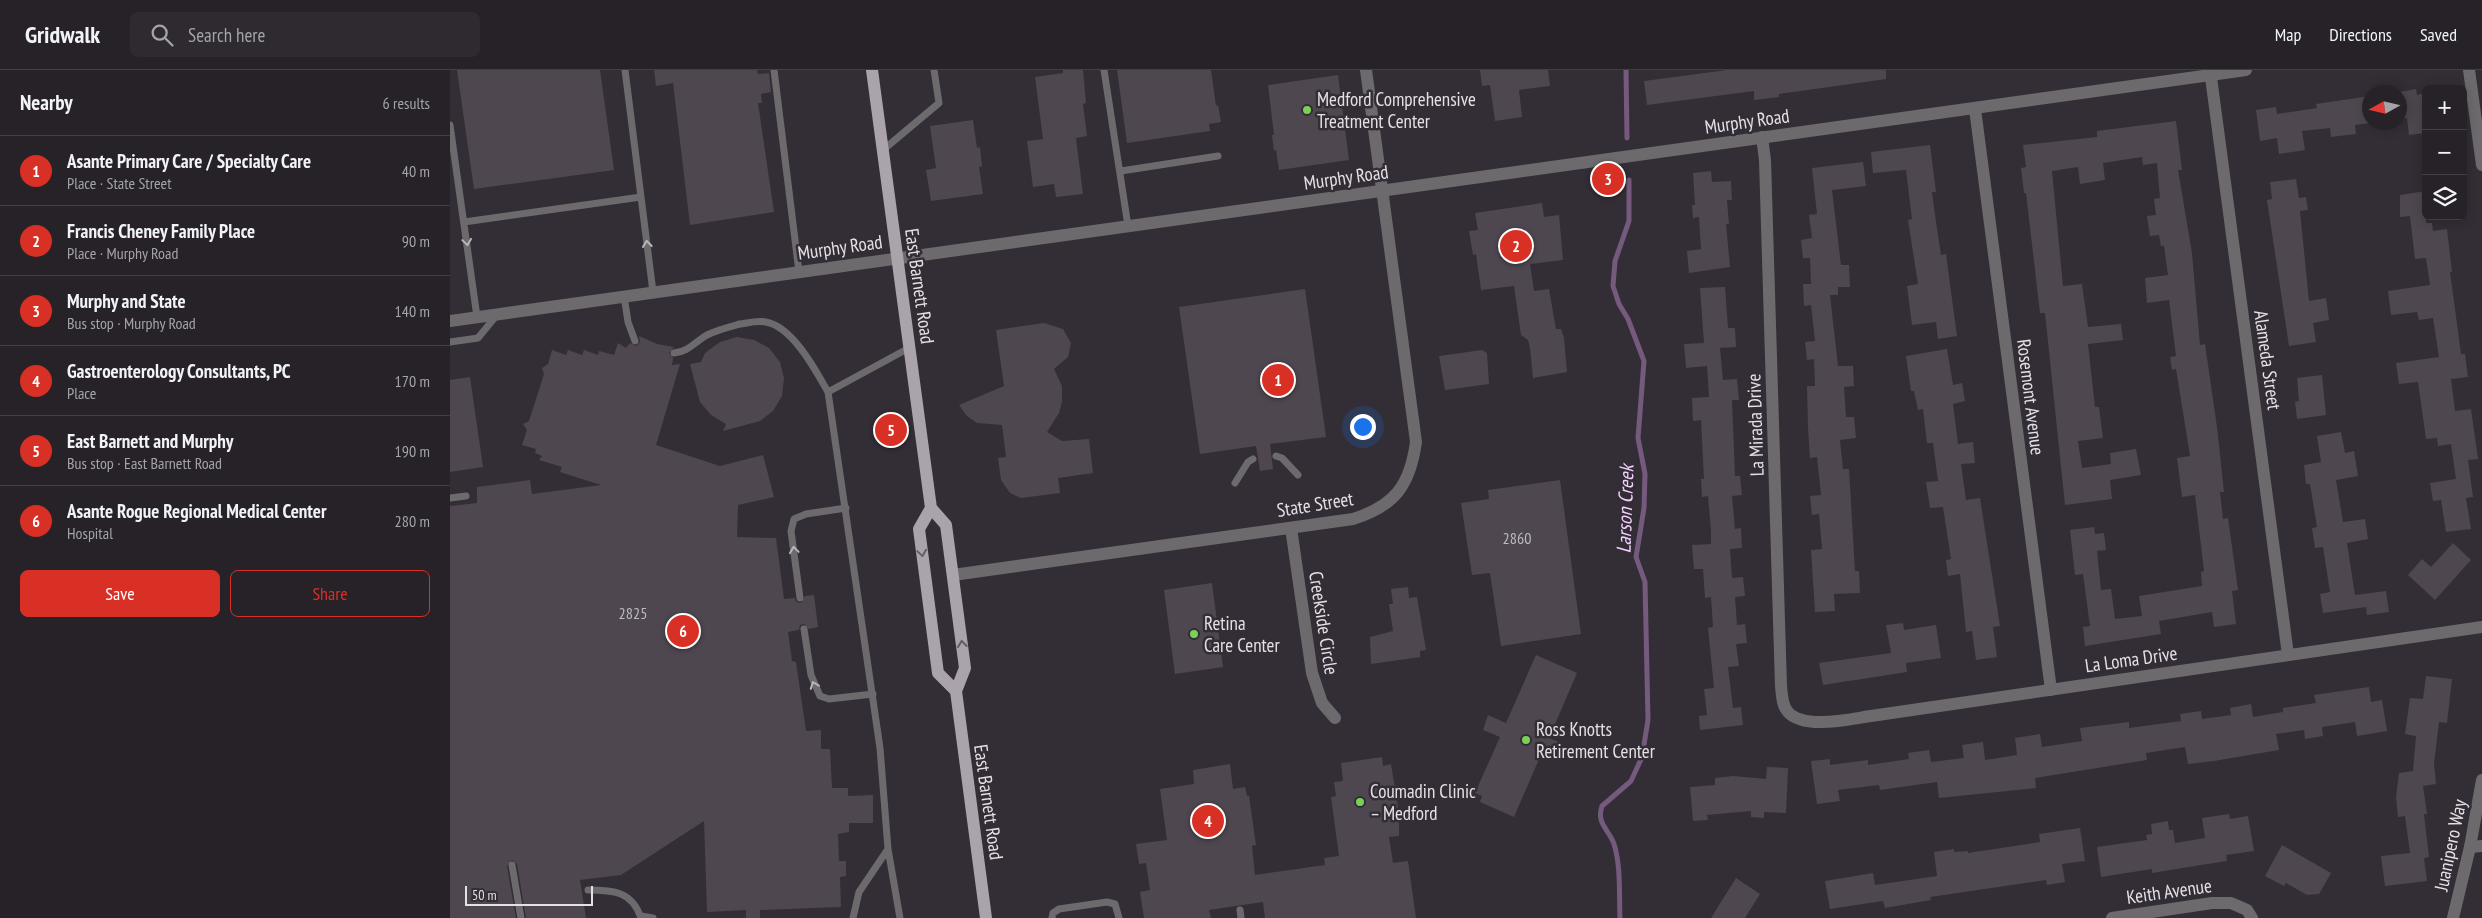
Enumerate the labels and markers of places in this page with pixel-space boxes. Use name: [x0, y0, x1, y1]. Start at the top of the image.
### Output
place label: Medford Comprehensive Treatment Center: [1317, 87, 1476, 133]
marker: Medford Comprehensive Treatment Center: [1301, 104, 1313, 116]
pin: 3: [1592, 160, 1624, 198]
pin: 2: [1500, 227, 1532, 265]
pin: 1: [1262, 361, 1294, 399]
pin: 5: [875, 411, 907, 449]
place label: Retina Care Center: [1204, 611, 1280, 657]
pin: 6: [667, 612, 699, 650]
marker: Retina Care Center: [1188, 628, 1200, 640]
place label: Ross Knotts Retirement Center: [1536, 717, 1656, 763]
marker: Ross Knotts Retirement Center: [1520, 734, 1532, 746]
place label: Coumadin Clinic – Medford: [1370, 779, 1476, 825]
marker: Coumadin Clinic – Medford: [1354, 796, 1366, 808]
pin: 4: [1192, 802, 1224, 840]

